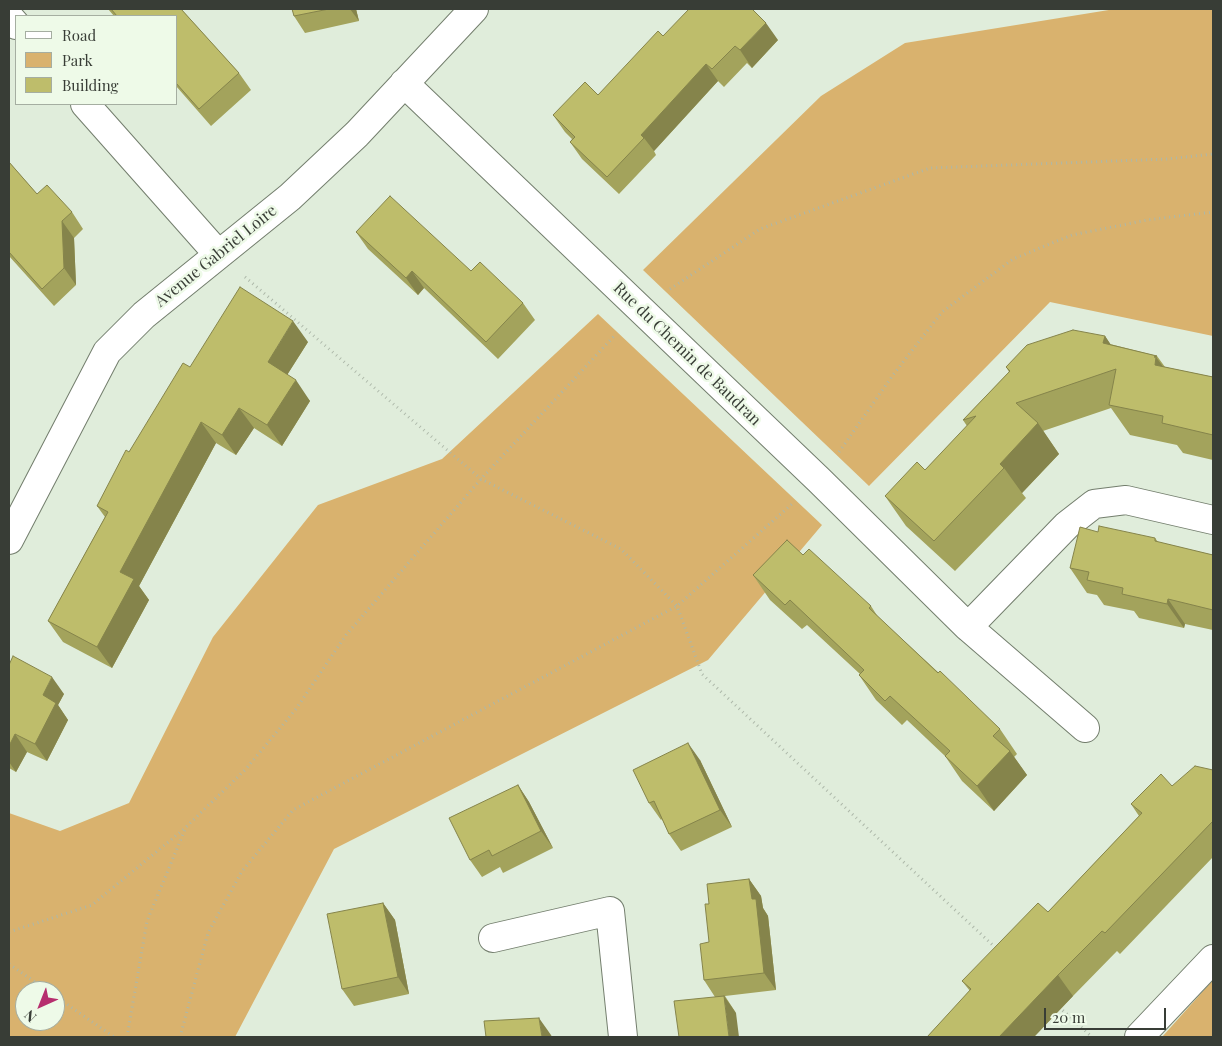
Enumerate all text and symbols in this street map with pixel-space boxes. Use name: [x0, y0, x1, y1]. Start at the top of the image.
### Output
legend: [15, 15, 178, 105]
text: Road: [62, 25, 96, 45]
text: Park: [62, 50, 93, 70]
text: Building: [62, 75, 118, 95]
street label: Avenue Gabriel Loire: [151, 201, 281, 311]
street label: Rue du Chemin de Baudran: [609, 278, 765, 430]
north arrow: [15, 981, 65, 1031]
scale bar: [1047, 998, 1170, 1030]
text: N: [20, 1006, 40, 1027]
text: 20 m: [1052, 1007, 1085, 1027]

